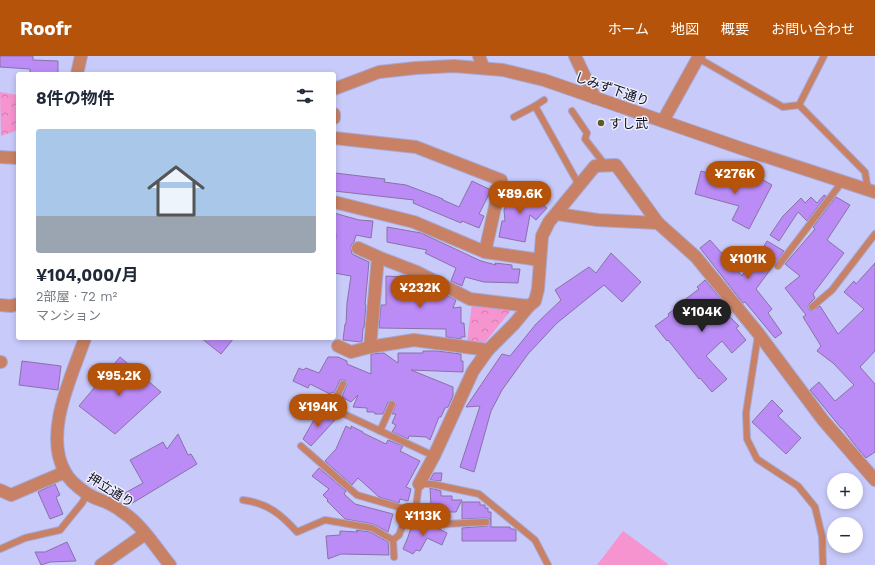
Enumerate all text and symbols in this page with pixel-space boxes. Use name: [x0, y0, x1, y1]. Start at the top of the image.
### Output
text: Roofr: [20, 17, 72, 40]
text: ホーム: [607, 21, 649, 37]
text: 地図: [671, 21, 699, 37]
text: 概要: [721, 21, 749, 37]
text: お問い合わせ: [771, 21, 855, 37]
street label: しみず下通り: [573, 69, 651, 109]
icon: filters: [294, 85, 316, 107]
text: 8件の物件: [36, 88, 115, 108]
place label: すし武: [609, 116, 648, 131]
marker: すし武: [596, 118, 606, 128]
icon: home: [140, 155, 212, 227]
pin: ¥276K: [707, 161, 763, 195]
text: ¥276K: [715, 166, 755, 181]
pin: ¥89.6K: [487, 181, 553, 215]
text: ¥89.6K: [497, 186, 543, 201]
pin: ¥101K: [720, 246, 776, 280]
text: ¥101K: [729, 251, 767, 266]
text: ¥104,000/月: [36, 265, 139, 285]
pin: ¥232K: [392, 275, 448, 309]
text: ¥232K: [400, 280, 440, 295]
text: 2部屋 · 72 m²: [36, 289, 117, 304]
pin: ¥104K: [674, 299, 730, 333]
text: ¥104K: [682, 304, 722, 319]
text: マンション: [36, 308, 101, 323]
pin: ¥95.2K: [86, 363, 152, 397]
text: ¥95.2K: [97, 368, 141, 383]
pin: ¥194K: [290, 394, 346, 428]
text: ¥194K: [298, 399, 338, 414]
street label: 押立通り: [85, 470, 137, 510]
map controls: [827, 473, 863, 553]
button: +: [827, 473, 863, 509]
pin: ¥113K: [395, 503, 451, 537]
text: ¥113K: [405, 508, 441, 523]
button: −: [827, 517, 863, 553]

